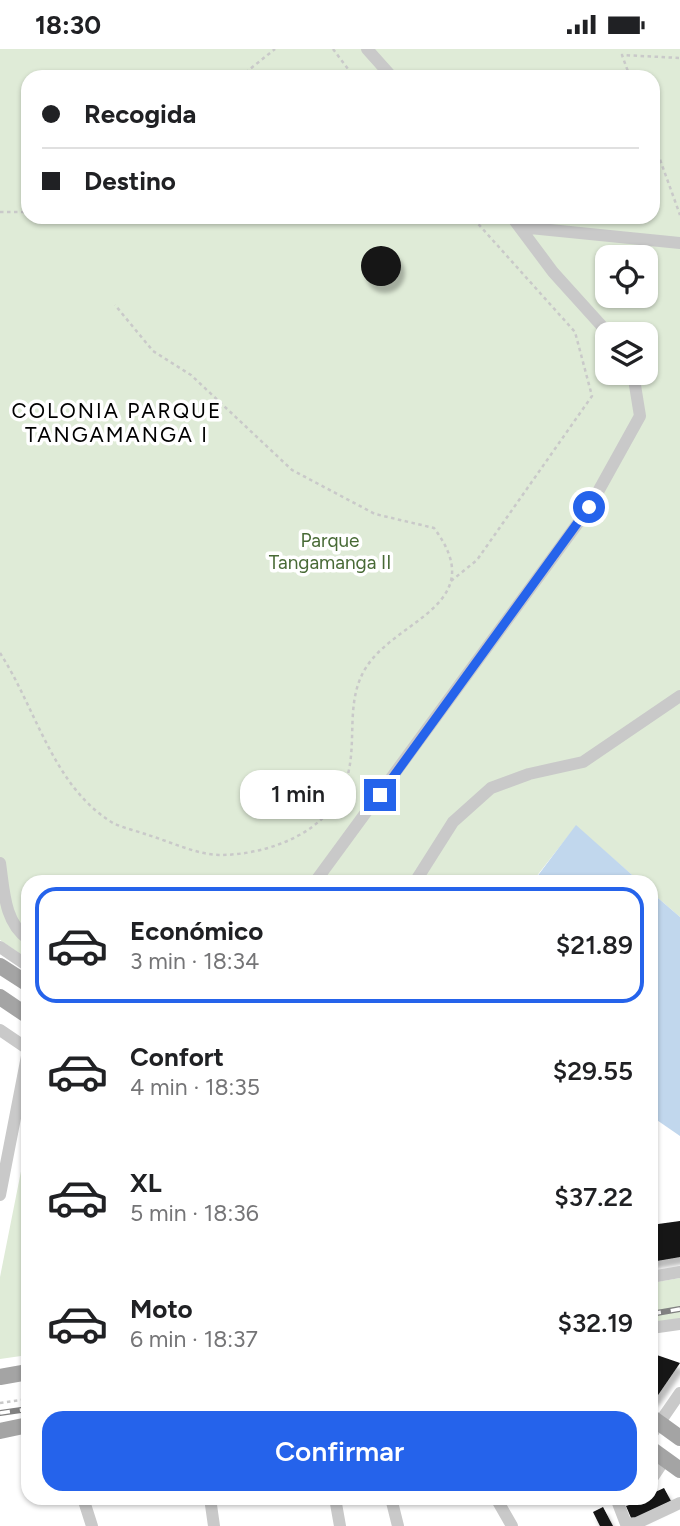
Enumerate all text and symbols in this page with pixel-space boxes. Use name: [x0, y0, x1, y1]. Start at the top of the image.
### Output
text: 18:30: [35, 9, 101, 41]
text: Recogida: [84, 98, 196, 130]
text: Destino: [84, 165, 176, 197]
map controls: [595, 245, 658, 385]
button: locate: [595, 245, 658, 308]
button: layers: [595, 322, 658, 385]
district label: COLONIA PARQUE TANGAMANGA I: [12, 398, 222, 447]
route start: [573, 491, 605, 523]
park label: Parque Tangamanga II: [269, 529, 391, 574]
callout: 1 min: [240, 771, 356, 819]
route end: [364, 779, 396, 811]
text: 1 min: [271, 780, 325, 808]
icon: car: [46, 914, 109, 977]
text: Económico: [130, 915, 263, 947]
text: $21.89: [556, 929, 633, 961]
text: 3 min · 18:34: [130, 947, 259, 975]
icon: car: [46, 1040, 109, 1103]
text: Confort: [130, 1041, 224, 1073]
text: $29.55: [553, 1055, 633, 1087]
text: 4 min · 18:35: [130, 1073, 260, 1101]
icon: car: [46, 1166, 109, 1229]
text: XL: [130, 1167, 162, 1199]
text: $37.22: [554, 1181, 633, 1213]
text: 5 min · 18:36: [130, 1199, 259, 1227]
icon: car: [46, 1292, 109, 1355]
text: Moto: [130, 1293, 193, 1325]
text: $32.19: [557, 1307, 633, 1339]
text: 6 min · 18:37: [130, 1325, 258, 1353]
button: Confirmar: [42, 1411, 637, 1491]

